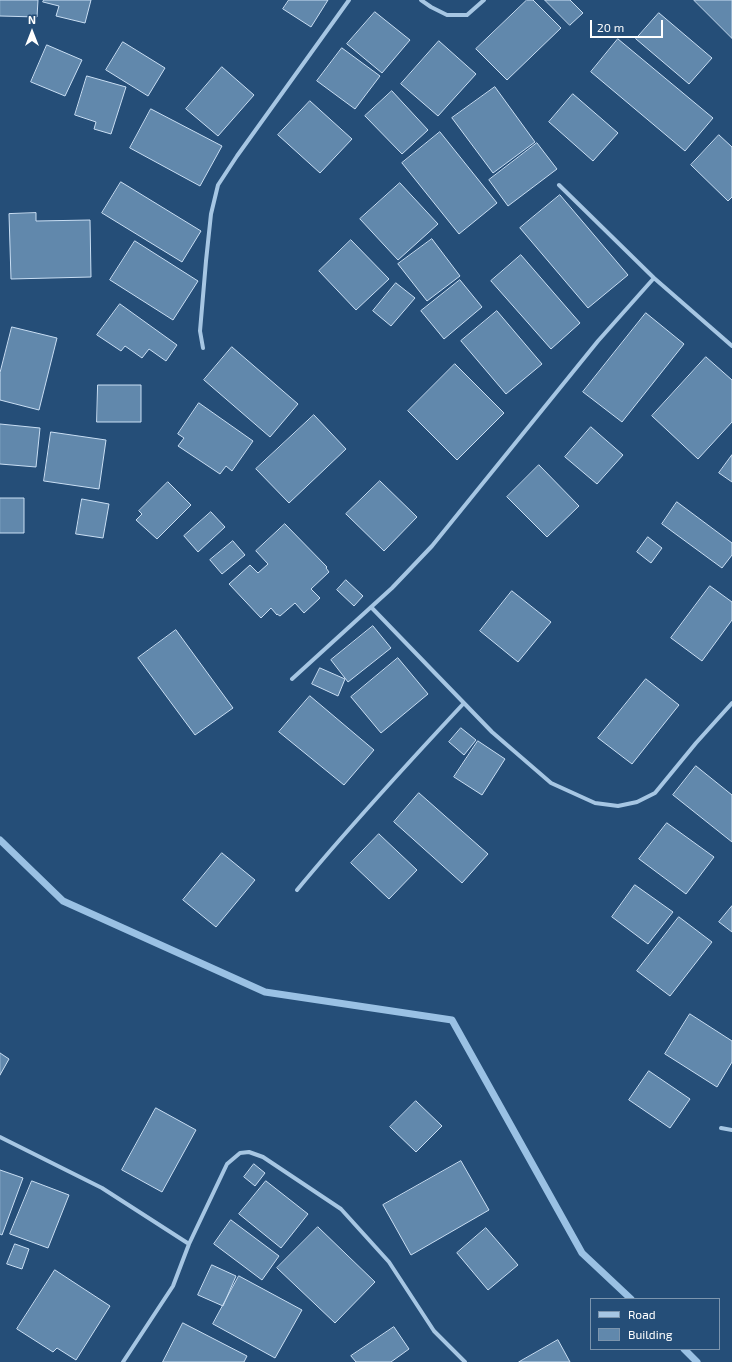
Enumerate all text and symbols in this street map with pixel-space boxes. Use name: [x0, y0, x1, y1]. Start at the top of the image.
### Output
north arrow: [12, 12, 52, 52]
scale bar: [592, 12, 665, 38]
text: N: [28, 13, 36, 26]
text: 20 m: [597, 20, 624, 34]
legend: [590, 1298, 720, 1350]
text: Road: [628, 1307, 656, 1321]
text: Building: [628, 1327, 672, 1341]

